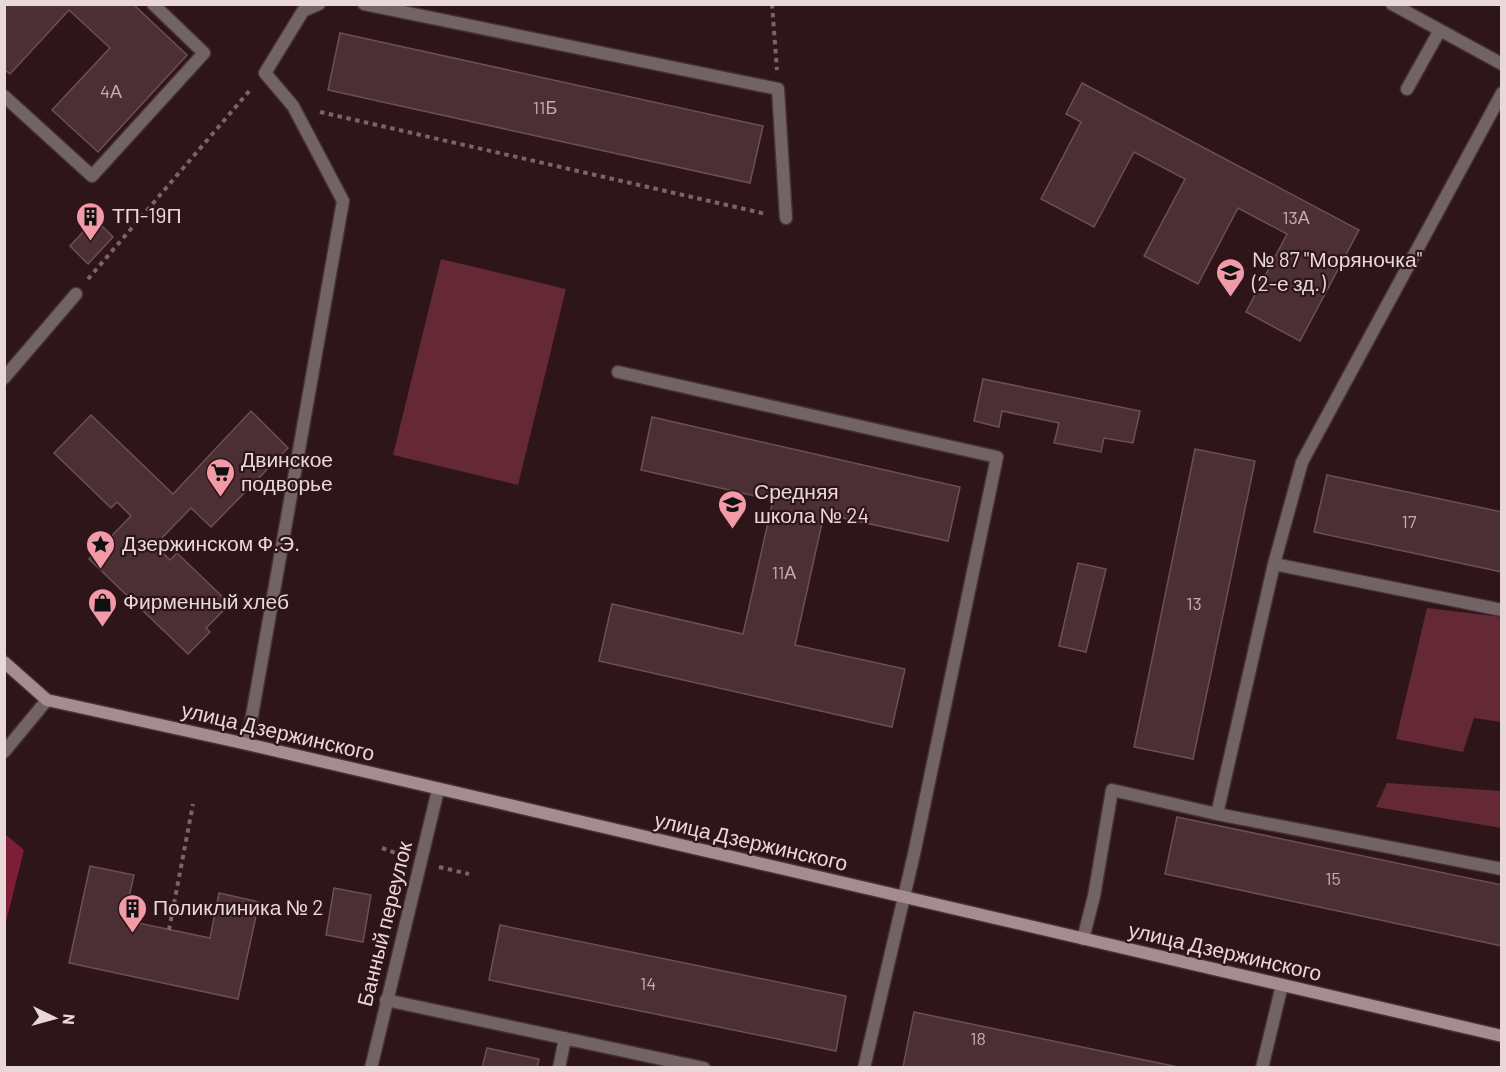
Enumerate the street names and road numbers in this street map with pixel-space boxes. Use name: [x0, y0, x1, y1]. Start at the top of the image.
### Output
street label: улица Дзержинского: [179, 696, 377, 765]
street label: улица Дзержинского: [652, 806, 850, 875]
street label: Банный переулок: [351, 838, 416, 1009]
street label: улица Дзержинского: [1126, 916, 1324, 985]

